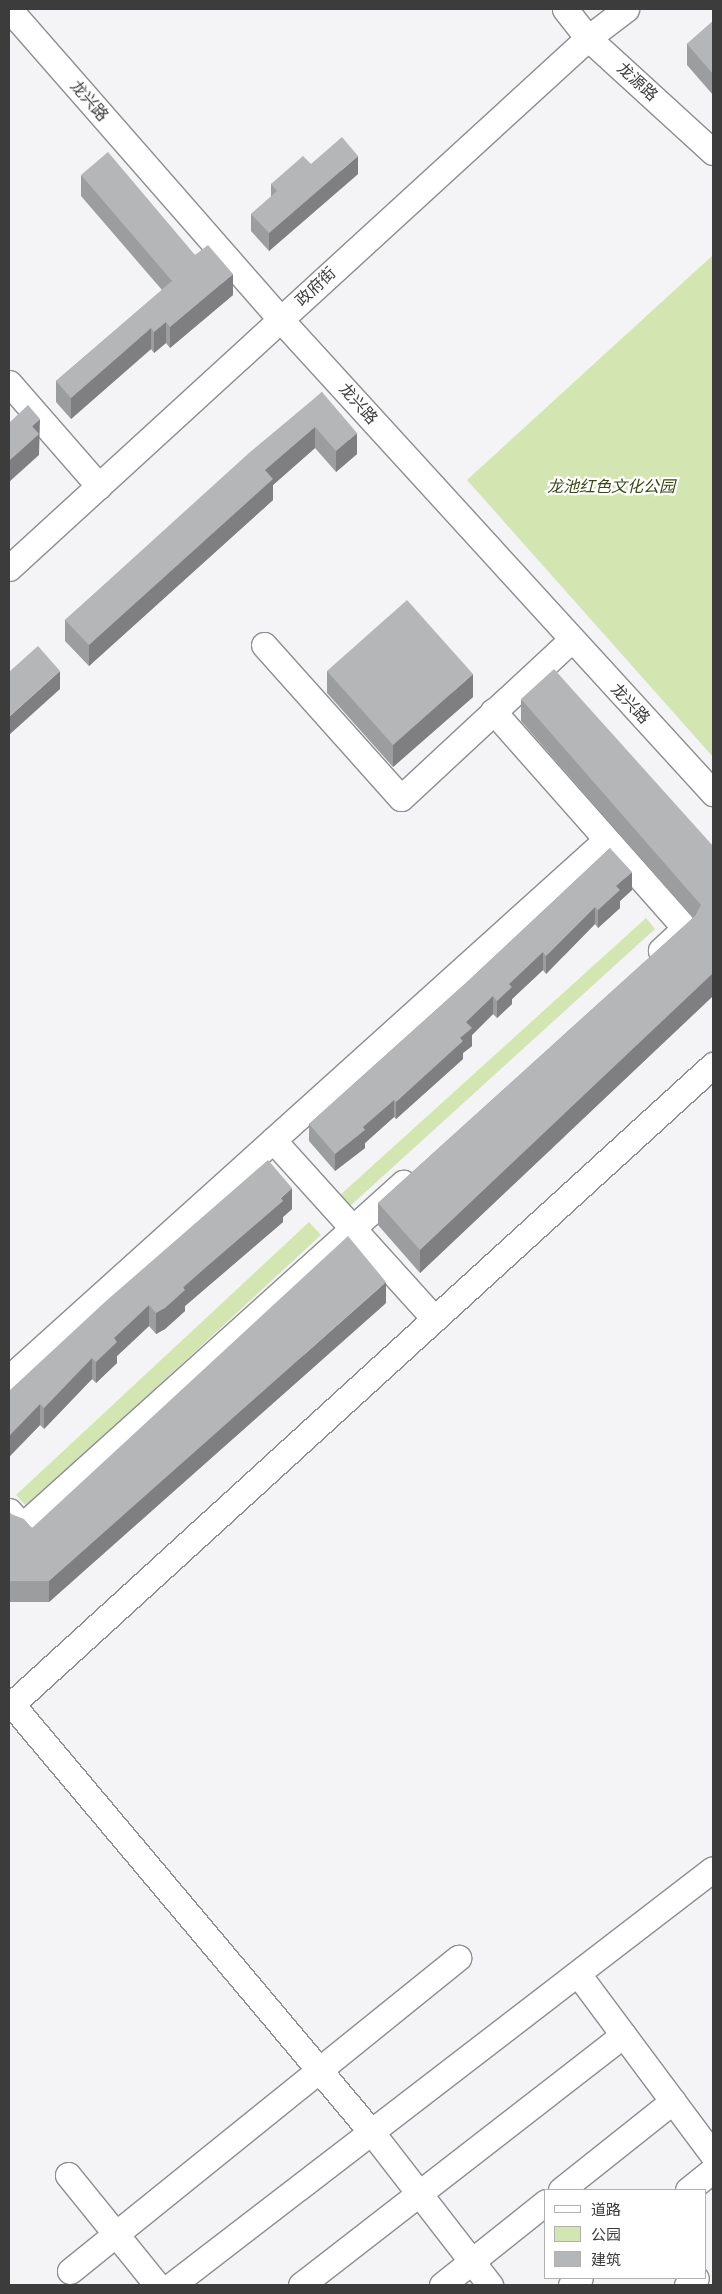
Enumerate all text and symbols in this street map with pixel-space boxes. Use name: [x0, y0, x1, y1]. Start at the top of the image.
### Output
street label: 龙源路: [613, 59, 661, 105]
street label: 龙兴路: [66, 77, 112, 125]
street label: 政府街: [292, 264, 340, 310]
street label: 龙兴路: [335, 380, 381, 428]
park label: 龙池红色文化公园: [547, 477, 675, 497]
street label: 龙兴路: [607, 680, 653, 728]
legend: [544, 2189, 707, 2279]
text: 道路: [591, 2202, 621, 2218]
text: 公园: [591, 2227, 621, 2243]
text: 建筑: [591, 2252, 621, 2268]

